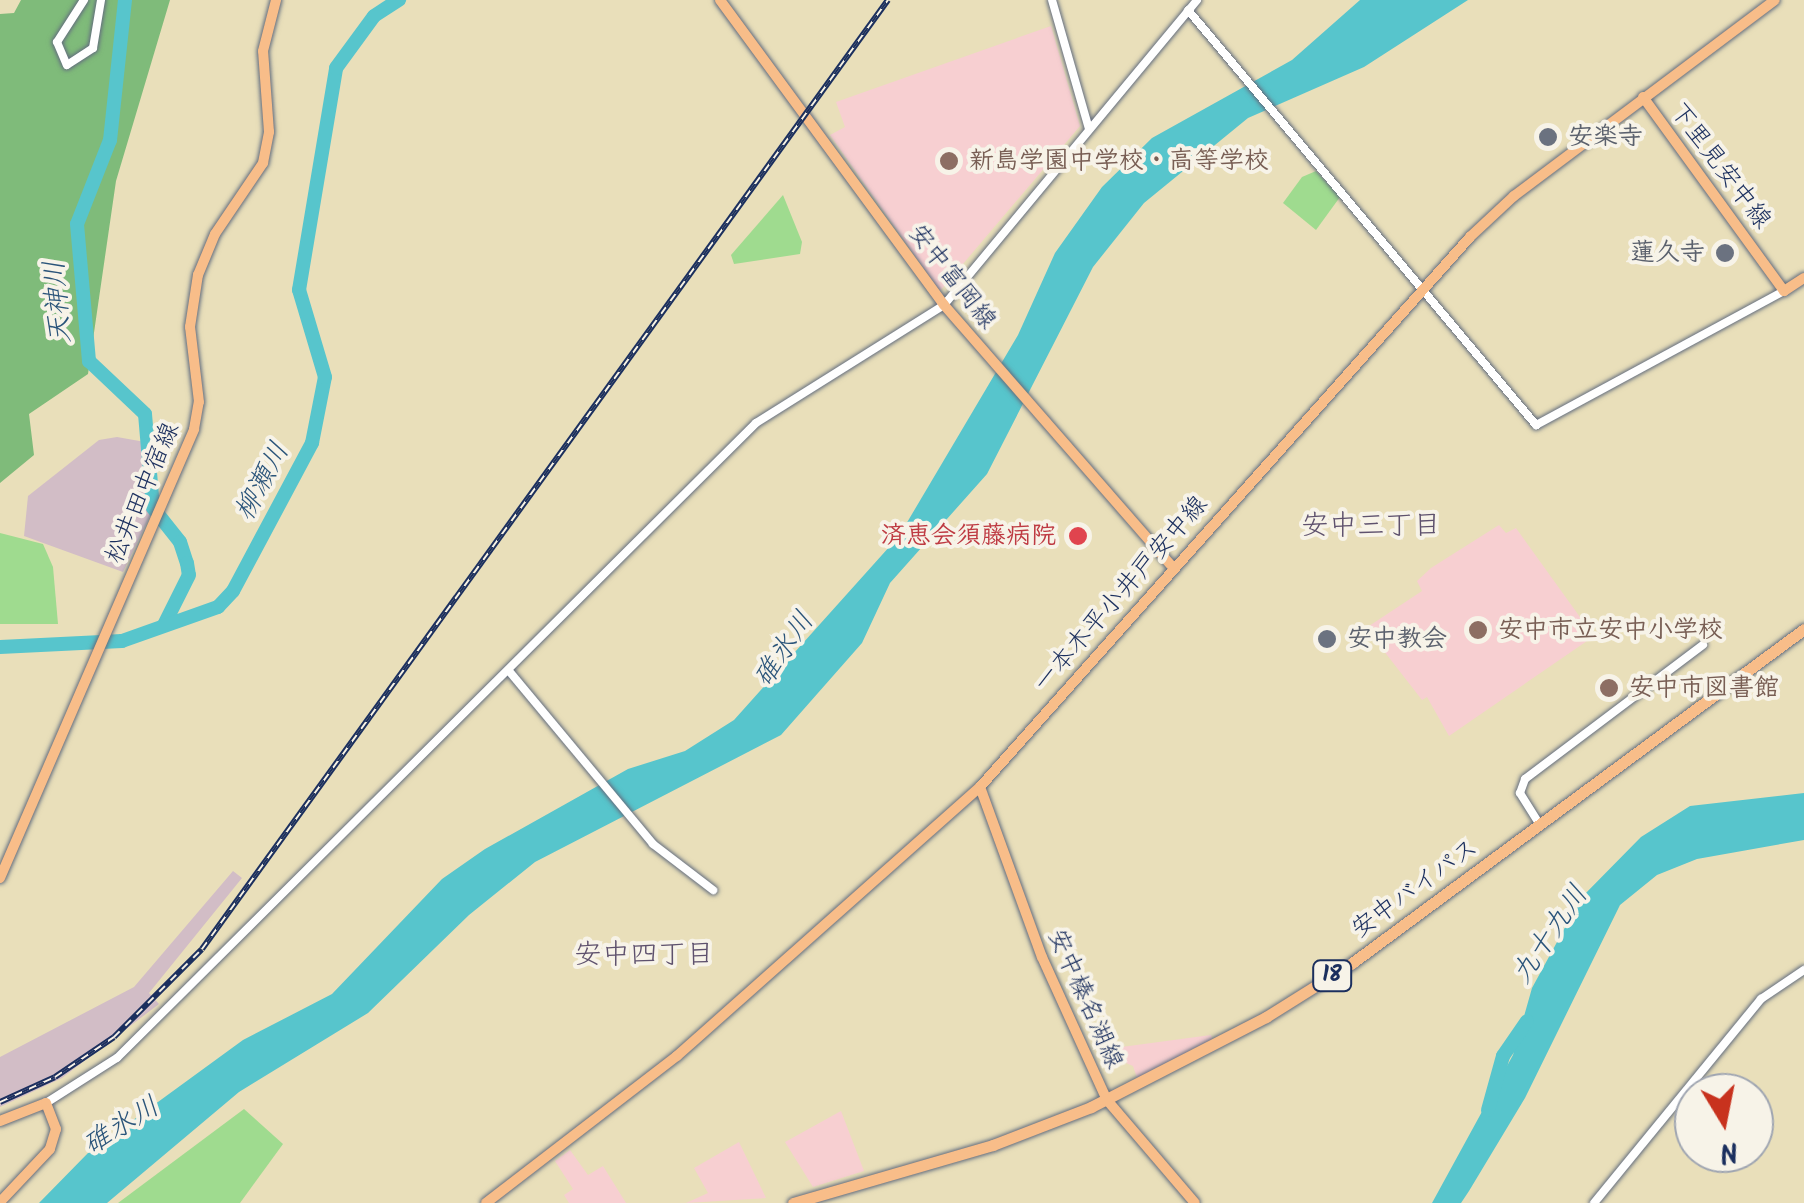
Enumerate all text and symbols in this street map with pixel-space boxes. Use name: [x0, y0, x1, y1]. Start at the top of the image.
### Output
street label: 下里見安中線: [1663, 97, 1777, 235]
place label: 安楽寺: [1568, 122, 1643, 152]
marker: 安楽寺: [1537, 126, 1559, 148]
place label: 新島学園中学校・高等学校: [969, 146, 1269, 176]
marker: 新島学園中学校・高等学校: [938, 150, 960, 172]
street label: 安中富岡線: [902, 219, 1002, 335]
place label: 蓮久寺: [1630, 238, 1705, 268]
marker: 蓮久寺: [1714, 242, 1736, 264]
water label: 天神川: [39, 259, 79, 345]
street label: 松井田中宿線: [100, 418, 186, 568]
water label: 柳瀬川: [228, 437, 298, 527]
street label: 一本木平小井戸安中線: [1028, 490, 1214, 698]
district label: 安中三丁目: [1301, 510, 1441, 544]
place label: 済恵会須藤病院: [881, 521, 1056, 551]
marker: 済恵会須藤病院: [1065, 523, 1091, 549]
water label: 碓氷川: [748, 606, 822, 694]
place label: 安中市立安中小学校: [1498, 615, 1723, 645]
marker: 安中市立安中小学校: [1467, 619, 1489, 641]
place label: 安中教会: [1347, 624, 1447, 654]
marker: 安中教会: [1316, 628, 1338, 650]
place label: 安中市図書館: [1629, 673, 1779, 703]
marker: 安中市図書館: [1598, 677, 1620, 699]
street label: 安中バイパス: [1346, 833, 1484, 945]
water label: 九十九川: [1506, 879, 1596, 991]
street label: 安中榛名湖線: [1041, 924, 1129, 1074]
district label: 安中四丁目: [574, 939, 714, 973]
road number: 18: [1312, 959, 1352, 993]
north arrow: [1674, 1073, 1774, 1173]
water label: 碓氷川: [77, 1090, 167, 1164]
text: N: [1716, 1127, 1742, 1175]

